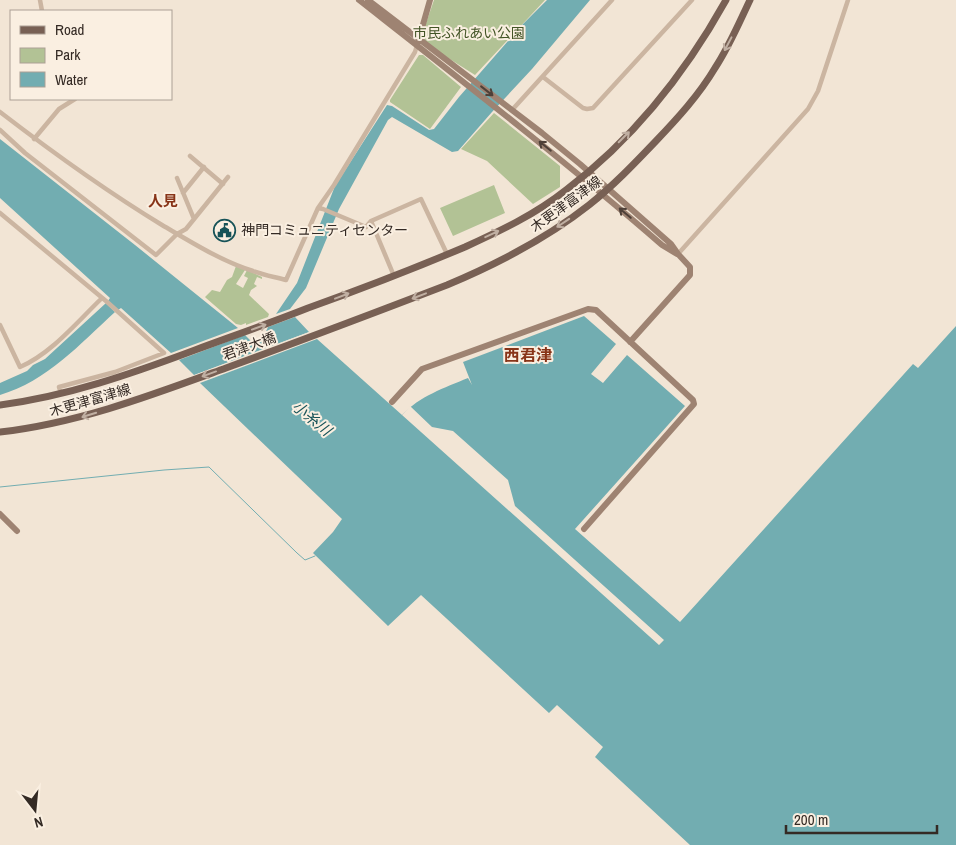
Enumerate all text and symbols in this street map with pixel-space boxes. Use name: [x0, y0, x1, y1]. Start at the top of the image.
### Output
legend: [10, 10, 172, 100]
text: Road: [55, 19, 84, 40]
park label: 市民ふれあい公園: [413, 24, 525, 42]
one-way arrow: [723, 36, 733, 51]
text: Park: [55, 44, 81, 65]
text: Water: [55, 69, 87, 90]
one-way arrow: [480, 85, 493, 96]
one-way arrow: [618, 131, 630, 144]
one-way arrow: [539, 141, 552, 152]
street label: 木更津富津線: [527, 172, 605, 236]
district label: 人見: [148, 190, 178, 211]
one-way arrow: [619, 208, 632, 219]
public building icon: 神門コミュニティセンター: [213, 218, 237, 242]
one-way arrow: [557, 218, 571, 228]
place label: 神門コミュニティセンター: [241, 221, 408, 239]
one-way arrow: [484, 229, 499, 239]
one-way arrow: [333, 291, 349, 300]
one-way arrow: [412, 292, 427, 301]
one-way arrow: [251, 322, 266, 331]
street label: 君津大橋: [220, 328, 278, 364]
district label: 西君津: [504, 344, 552, 366]
one-way arrow: [202, 370, 217, 379]
street label: 木更津富津線: [47, 380, 133, 420]
water label: 小糸川: [288, 396, 338, 442]
one-way arrow: [82, 411, 98, 420]
north arrow: [10, 785, 60, 835]
scale bar: [786, 802, 937, 834]
text: 200 m: [794, 809, 828, 830]
text: N: [32, 813, 45, 832]

